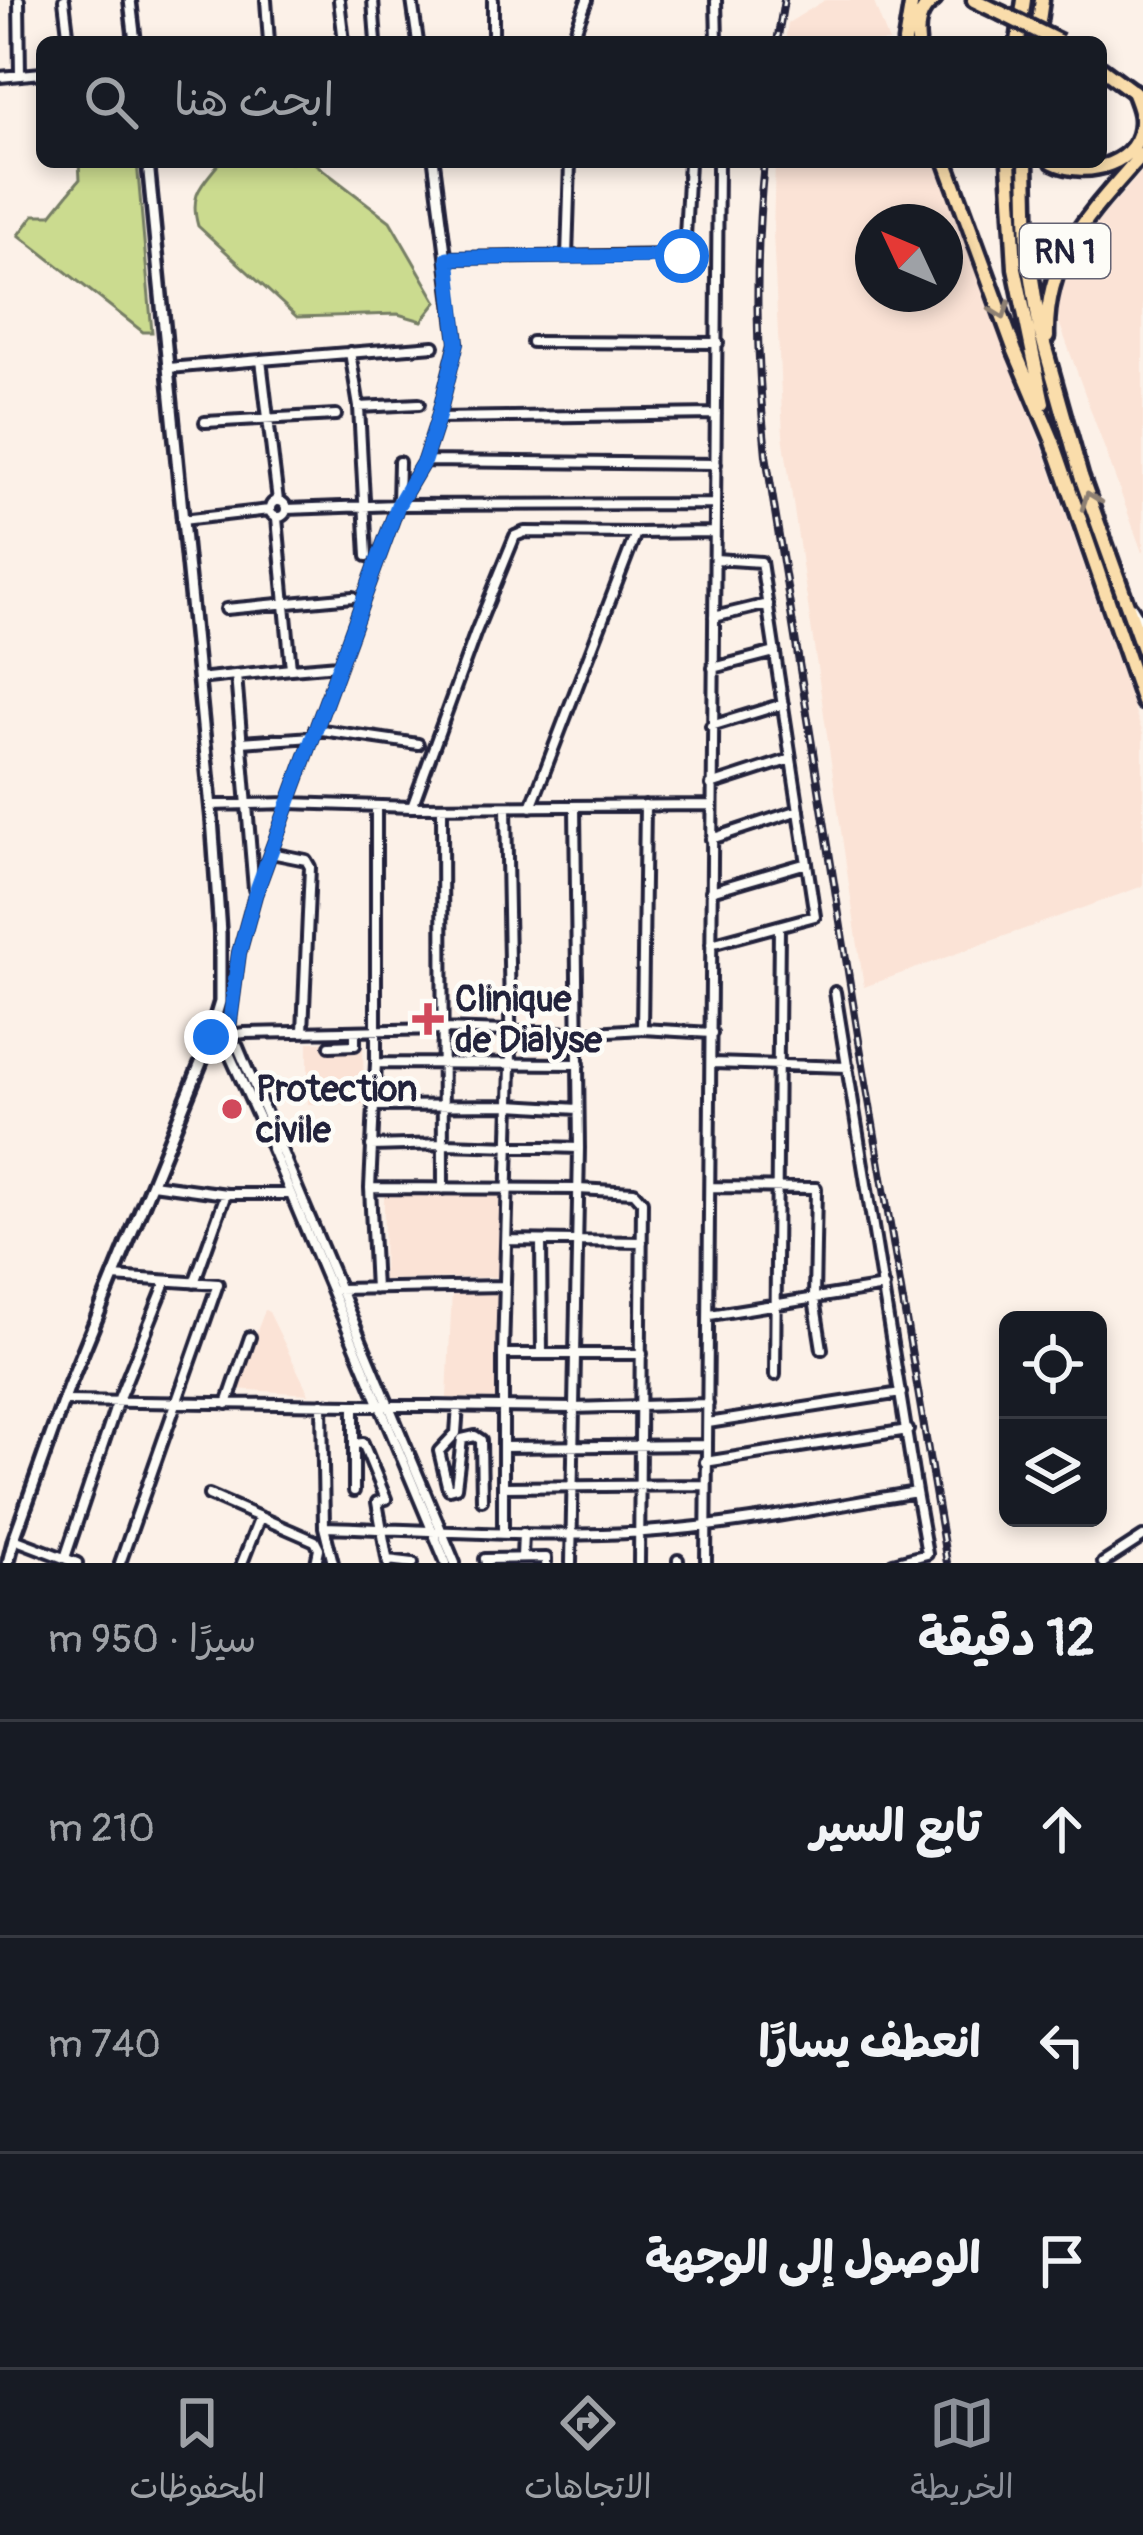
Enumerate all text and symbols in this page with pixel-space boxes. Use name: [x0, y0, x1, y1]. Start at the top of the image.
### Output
search box: [36, 36, 1107, 168]
icon: search: [78, 69, 144, 135]
text: ابحث هنا: [174, 73, 334, 129]
north arrow: [855, 204, 963, 312]
road number: RN 1: [1020, 224, 1110, 278]
route start: [655, 229, 709, 283]
one-way arrow: [986, 299, 1011, 320]
one-way arrow: [1080, 490, 1104, 511]
place label: Clinique de Dialyse: [455, 977, 603, 1063]
marker: Clinique de Dialyse: [412, 1003, 444, 1035]
route end: [184, 1010, 238, 1064]
place label: Protection civile: [256, 1067, 417, 1153]
marker: Protection civile: [219, 1096, 245, 1122]
map controls: [999, 1311, 1107, 1527]
button: locate: [999, 1311, 1107, 1419]
button: layers: [999, 1419, 1107, 1527]
text: 12 دقيقة: [918, 1607, 1095, 1671]
text: سيرًا · 950 m: [48, 1615, 256, 1664]
icon: ahead: [1029, 1796, 1095, 1862]
text: تابع السير: [811, 1799, 981, 1855]
text: 210 m: [48, 1804, 155, 1853]
icon: left: [1029, 2012, 1095, 2078]
text: انعطف يسارًا: [759, 2015, 981, 2071]
text: 740 m: [48, 2020, 161, 2069]
icon: arrive: [1029, 2228, 1095, 2294]
text: الوصول إلى الوجهة: [645, 2231, 981, 2287]
tab: المحفوظات: [129, 2390, 265, 2516]
tab: الاتجاهات: [524, 2390, 652, 2516]
tab: الخريطة: [911, 2390, 1014, 2516]

